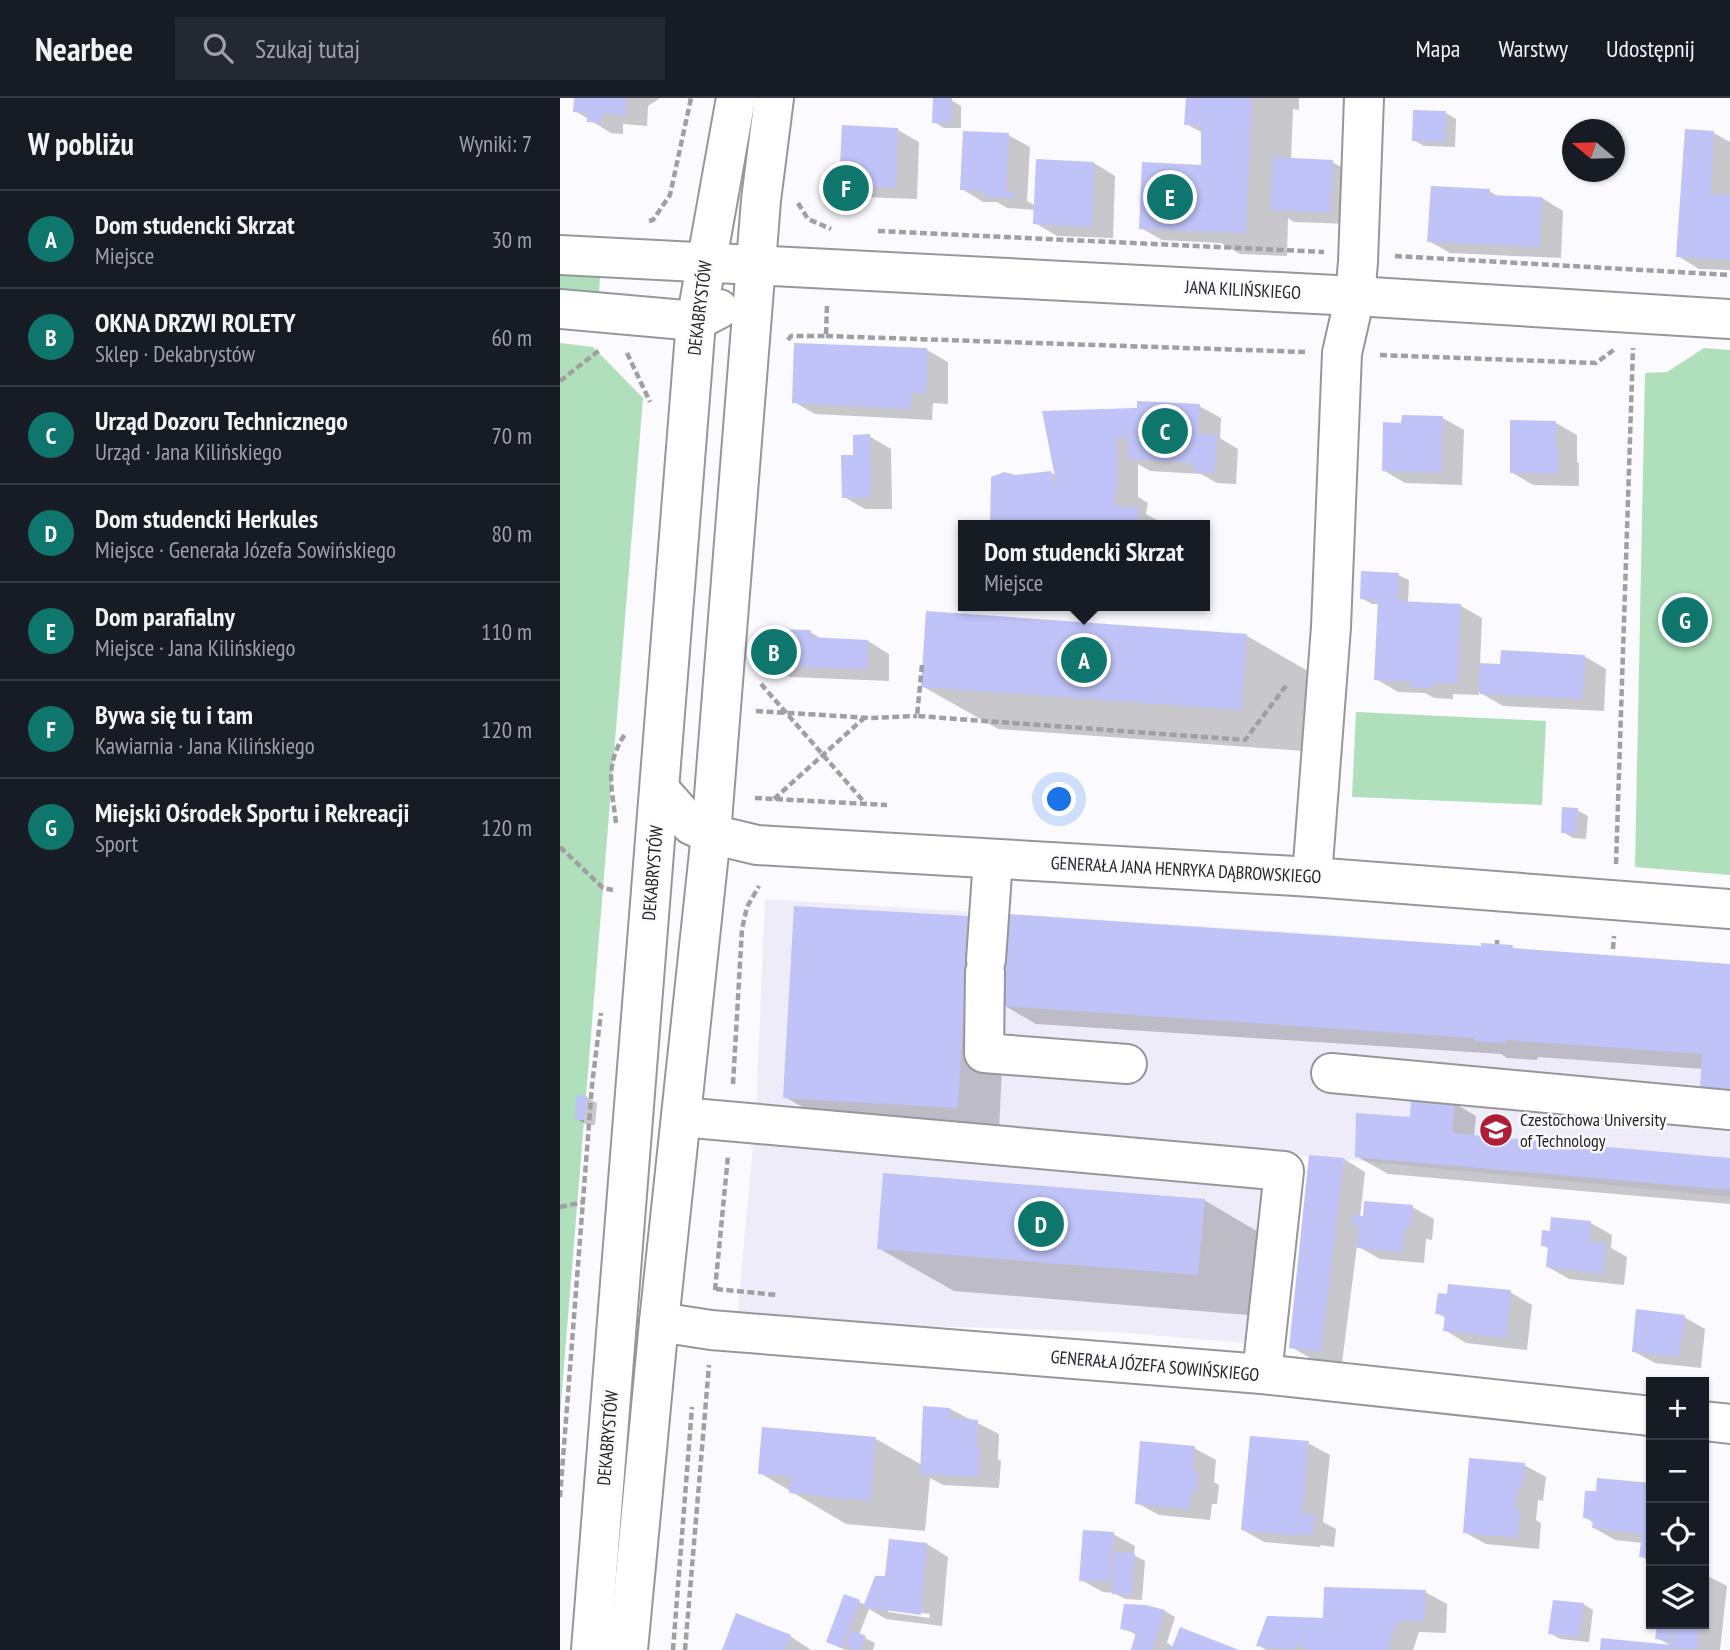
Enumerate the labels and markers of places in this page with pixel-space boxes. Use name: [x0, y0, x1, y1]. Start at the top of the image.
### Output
pin: F: [823, 162, 869, 214]
pin: E: [1147, 171, 1193, 223]
pin: C: [1142, 405, 1188, 457]
pin: G: [1662, 594, 1708, 646]
pin: B: [751, 626, 797, 678]
pin: A: [1061, 634, 1107, 686]
place label: Czestochowa University of Technology: [1520, 1108, 1666, 1152]
school or university icon: Czestochowa University of Technology: [1477, 1111, 1515, 1149]
pin: D: [1018, 1198, 1064, 1250]

